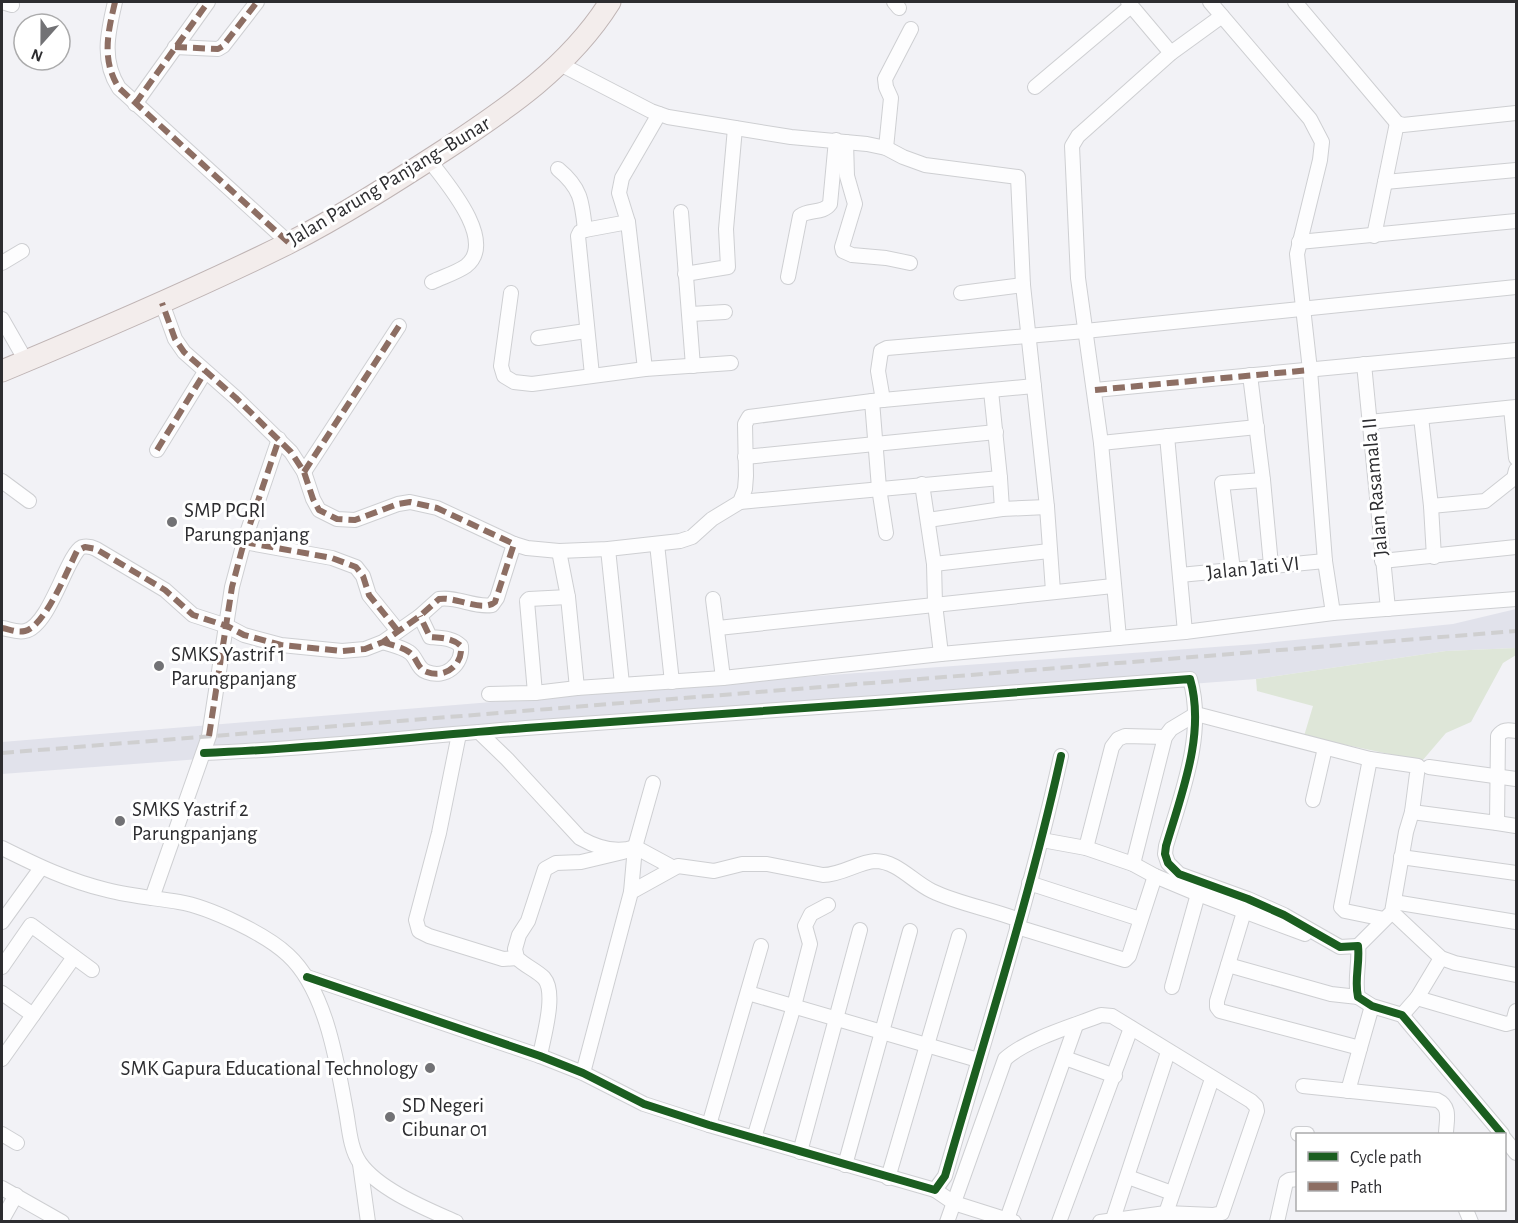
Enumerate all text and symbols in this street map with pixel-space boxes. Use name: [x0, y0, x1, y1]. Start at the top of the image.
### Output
north arrow: [12, 12, 72, 72]
text: N: [29, 46, 45, 65]
street label: Jalan Parung Panjang–Bunar: [284, 112, 494, 250]
street label: Jalan Rasamala II: [1358, 417, 1392, 557]
place label: SMP PGRI Parungpanjang: [184, 500, 310, 545]
marker: SMP PGRI Parungpanjang: [165, 515, 179, 529]
street label: Jalan Jati VI: [1206, 553, 1300, 583]
place label: SMKS Yastrif 1 Parungpanjang: [171, 644, 297, 689]
marker: SMKS Yastrif 1 Parungpanjang: [152, 659, 166, 673]
place label: SMKS Yastrif 2 Parungpanjang: [132, 799, 258, 844]
marker: SMKS Yastrif 2 Parungpanjang: [113, 814, 127, 828]
place label: SMK Gapura Educational Technology: [121, 1058, 418, 1079]
marker: SMK Gapura Educational Technology: [423, 1061, 437, 1075]
place label: SD Negeri Cibunar 01: [402, 1095, 488, 1140]
marker: SD Negeri Cibunar 01: [383, 1110, 397, 1124]
legend: [1296, 1133, 1506, 1211]
text: Cycle path: [1350, 1149, 1422, 1167]
text: Path: [1350, 1179, 1382, 1197]

